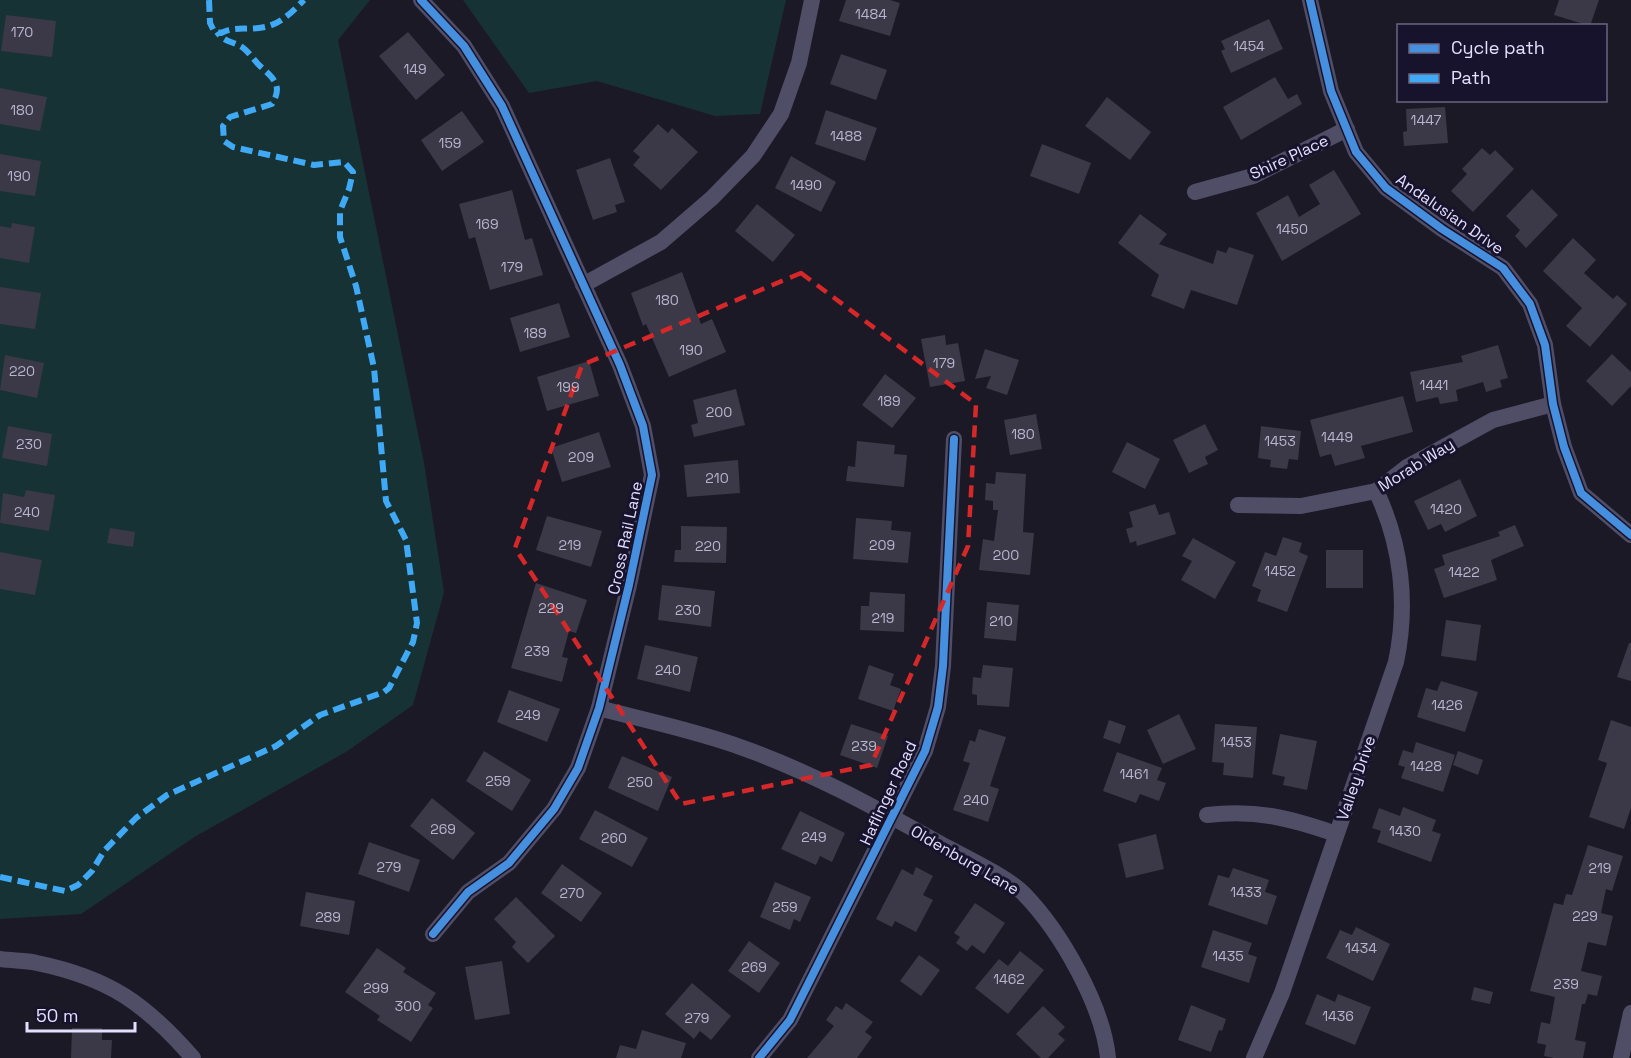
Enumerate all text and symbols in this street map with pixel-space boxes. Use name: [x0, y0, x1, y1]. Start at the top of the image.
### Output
house number: 1484: [855, 5, 887, 23]
house number: 170: [11, 23, 33, 41]
legend: [1397, 24, 1607, 102]
text: Cycle path: [1451, 36, 1545, 59]
house number: 1454: [1233, 37, 1265, 55]
house number: 149: [403, 60, 427, 78]
text: Path: [1451, 66, 1491, 89]
house number: 180: [10, 101, 34, 119]
house number: 1447: [1411, 111, 1441, 129]
house number: 1488: [830, 127, 862, 145]
street label: Shire Place: [1246, 130, 1332, 184]
house number: 159: [439, 134, 461, 152]
house number: 190: [7, 167, 31, 185]
street label: Andalusian Drive: [1392, 169, 1508, 259]
house number: 1490: [790, 176, 822, 194]
house number: 169: [476, 215, 499, 233]
house number: 1450: [1276, 220, 1308, 238]
house number: 179: [501, 258, 523, 276]
house number: 180: [655, 291, 679, 309]
house number: 189: [523, 324, 547, 342]
house number: 190: [679, 341, 703, 359]
house number: 179: [933, 354, 955, 372]
house number: 220: [9, 362, 35, 380]
house number: 1441: [1420, 376, 1448, 394]
house number: 199: [557, 378, 580, 396]
house number: 189: [877, 392, 901, 410]
house number: 200: [706, 403, 732, 421]
house number: 180: [1011, 425, 1035, 443]
house number: 1449: [1321, 428, 1353, 446]
house number: 1453: [1264, 432, 1296, 450]
street label: Morab Way: [1374, 433, 1458, 497]
house number: 230: [16, 435, 42, 453]
house number: 209: [568, 448, 594, 466]
house number: 210: [705, 469, 729, 487]
street label: Cross Rail Lane: [603, 479, 647, 597]
house number: 1420: [1430, 500, 1462, 518]
house number: 240: [14, 503, 40, 521]
house number: 219: [559, 536, 581, 554]
house number: 209: [869, 536, 895, 554]
house number: 220: [695, 537, 721, 555]
house number: 200: [993, 546, 1019, 564]
house number: 1452: [1264, 562, 1296, 580]
house number: 1422: [1448, 563, 1480, 581]
house number: 229: [538, 599, 564, 617]
house number: 230: [675, 601, 701, 619]
house number: 219: [872, 609, 894, 627]
house number: 210: [989, 612, 1013, 630]
house number: 239: [524, 642, 550, 660]
house number: 240: [655, 661, 681, 679]
house number: 1426: [1431, 696, 1463, 714]
house number: 249: [515, 706, 541, 724]
house number: 1453: [1220, 733, 1252, 751]
street label: Valley Drive: [1332, 733, 1380, 823]
house number: 239: [851, 737, 877, 755]
street label: Haflinger Road: [855, 737, 921, 849]
house number: 1428: [1410, 757, 1442, 775]
house number: 1461: [1120, 765, 1149, 783]
house number: 259: [485, 772, 511, 790]
house number: 250: [627, 773, 653, 791]
house number: 240: [963, 791, 989, 809]
house number: 269: [430, 820, 456, 838]
street label: Oldenburg Lane: [907, 820, 1023, 900]
house number: 1430: [1389, 822, 1421, 840]
house number: 249: [801, 828, 827, 846]
house number: 260: [601, 829, 627, 847]
house number: 279: [377, 858, 401, 876]
house number: 219: [1589, 859, 1611, 877]
house number: 1433: [1230, 883, 1262, 901]
house number: 270: [559, 884, 585, 902]
house number: 259: [772, 898, 798, 916]
house number: 229: [1572, 907, 1598, 925]
house number: 289: [315, 908, 341, 926]
house number: 1434: [1345, 939, 1377, 957]
house number: 1435: [1212, 947, 1244, 965]
house number: 269: [741, 958, 767, 976]
house number: 1462: [993, 970, 1025, 988]
house number: 239: [1553, 975, 1579, 993]
house number: 299: [363, 979, 389, 997]
scale bar: [27, 995, 135, 1033]
house number: 300: [395, 997, 421, 1015]
text: 50 m: [36, 1004, 78, 1027]
house number: 1436: [1322, 1007, 1354, 1025]
house number: 279: [685, 1009, 709, 1027]

